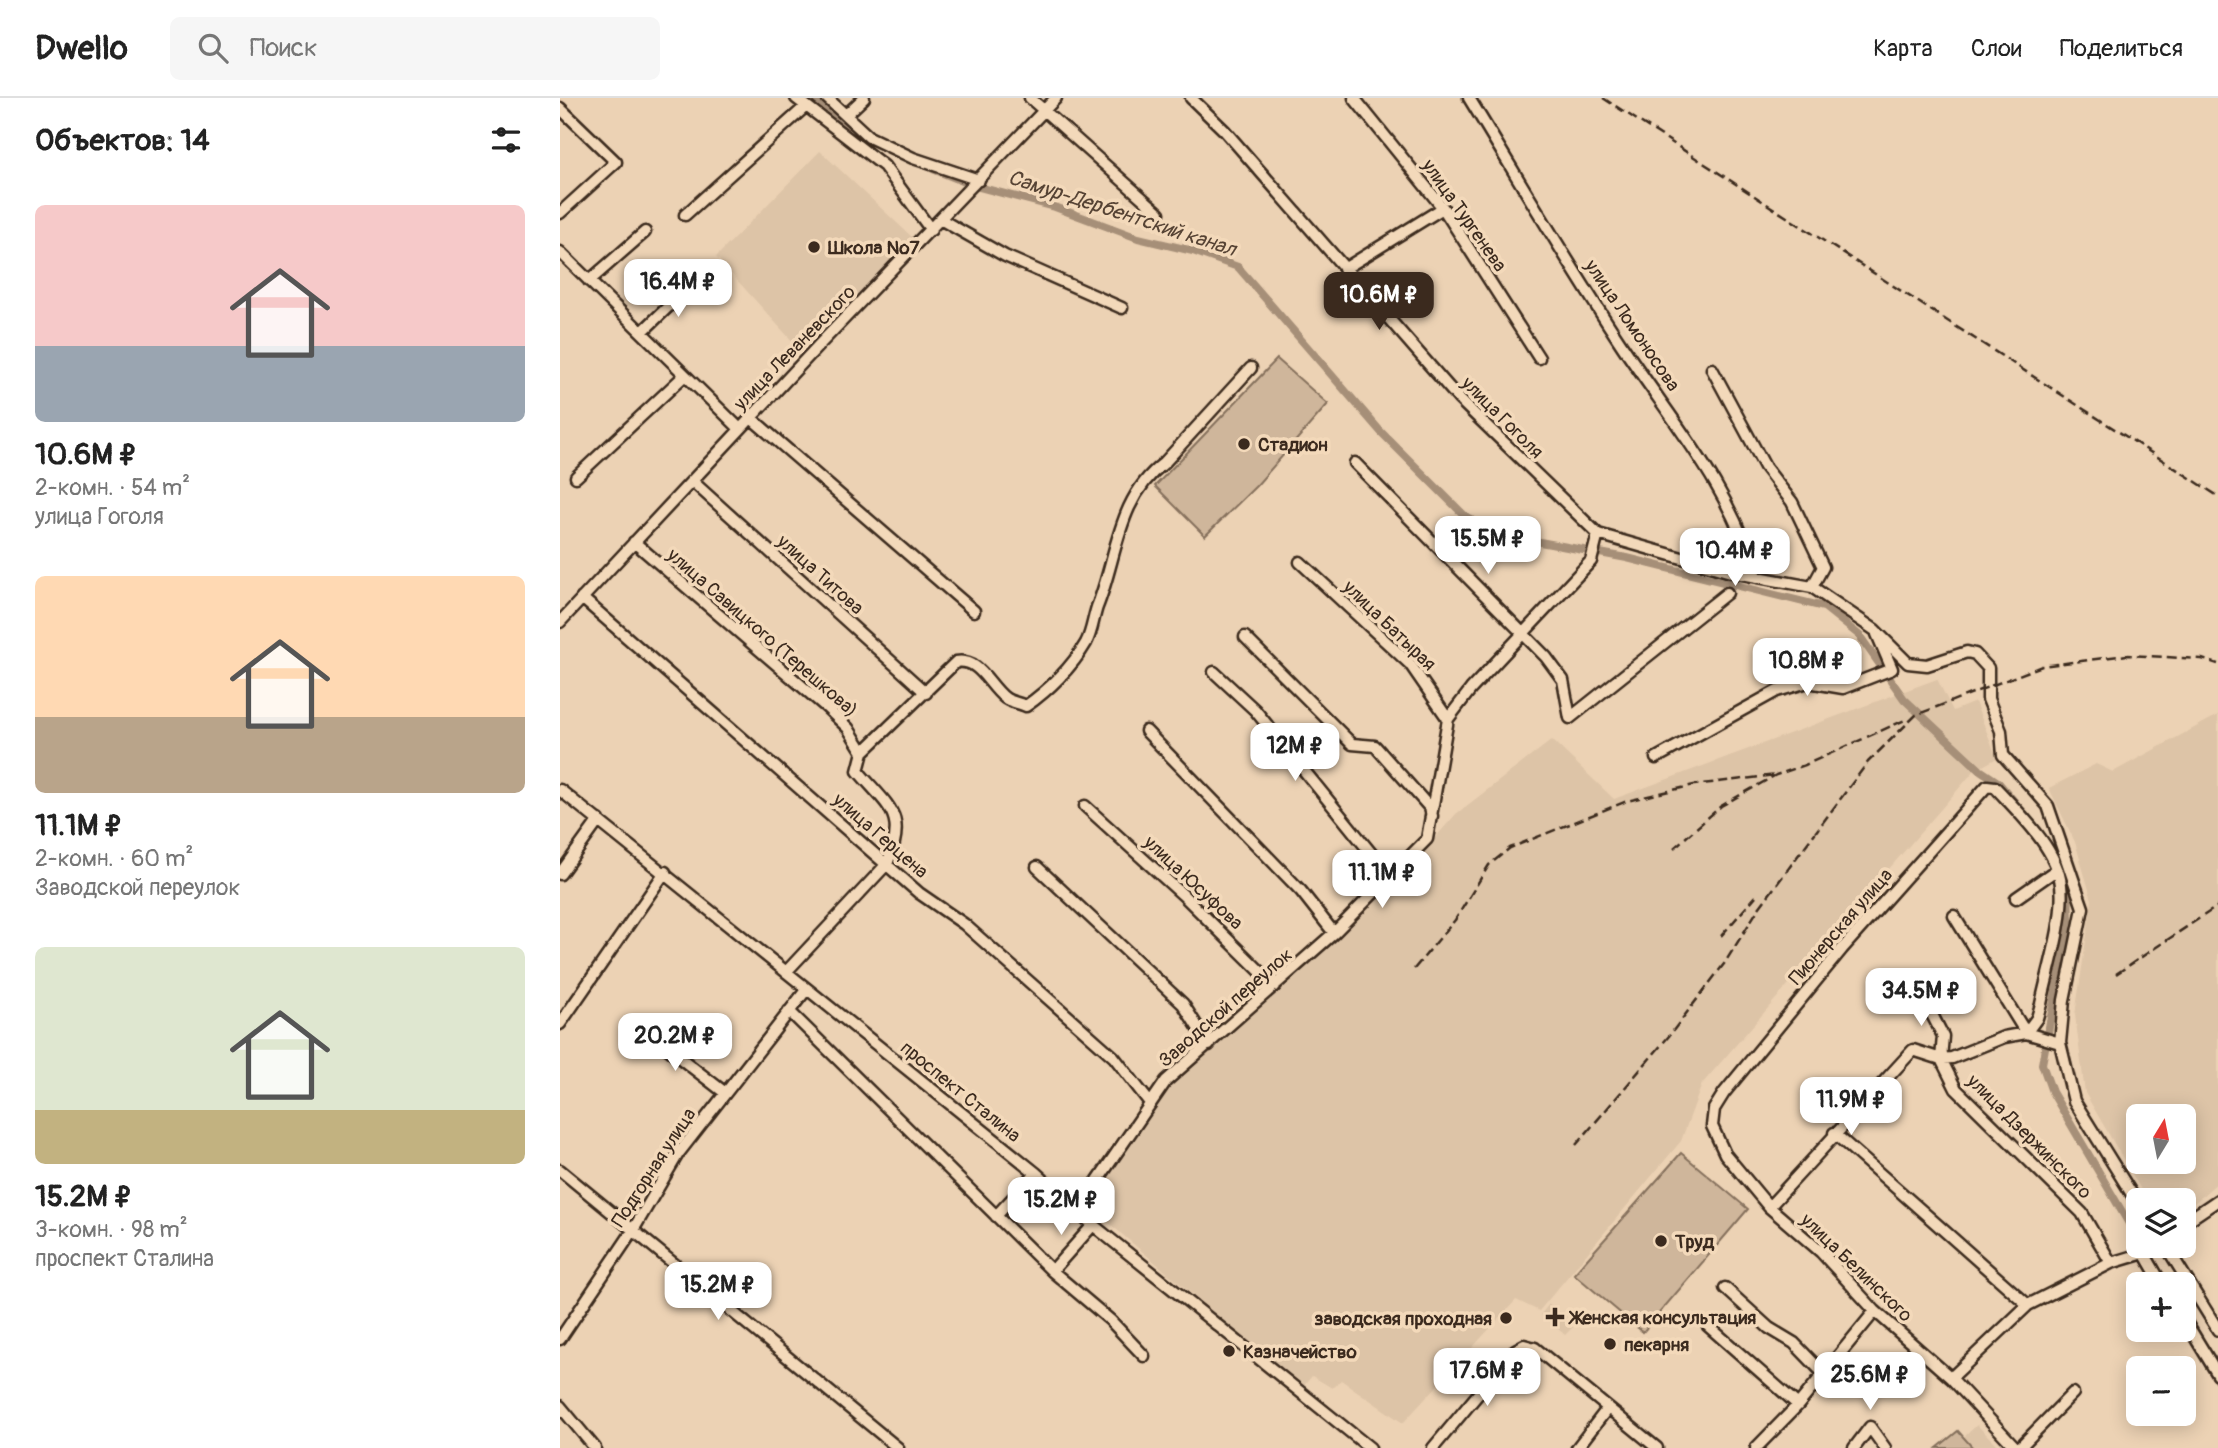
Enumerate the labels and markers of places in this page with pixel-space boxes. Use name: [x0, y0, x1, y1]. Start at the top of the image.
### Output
place label: Школа №7: [827, 236, 921, 260]
marker: Школа №7: [806, 239, 822, 255]
pin: 16.4M ₽: [613, 260, 743, 319]
pin: 10.6M ₽: [1314, 272, 1444, 332]
place label: Стадион: [1258, 433, 1328, 457]
marker: Стадион: [1236, 436, 1252, 452]
pin: 15.5M ₽: [1423, 517, 1553, 576]
pin: 10.4M ₽: [1670, 528, 1800, 588]
pin: 10.8M ₽: [1742, 638, 1872, 698]
pin: 12M ₽: [1246, 724, 1344, 783]
pin: 11.1M ₽: [1317, 850, 1447, 910]
pin: 34.5M ₽: [1856, 968, 1986, 1028]
pin: 20.2M ₽: [610, 1014, 740, 1073]
pin: 11.9M ₽: [1786, 1077, 1916, 1137]
pin: 15.2M ₽: [996, 1178, 1126, 1237]
place label: Труд: [1674, 1230, 1715, 1254]
marker: Труд: [1653, 1233, 1669, 1249]
pin: 15.2M ₽: [653, 1262, 783, 1322]
place label: Женская консультация: [1568, 1306, 1756, 1330]
place label: заводская проходная: [1315, 1307, 1492, 1331]
marker: Женская консультация: [1545, 1307, 1565, 1327]
marker: заводская проходная: [1498, 1310, 1514, 1326]
place label: пекарня: [1624, 1333, 1689, 1357]
marker: пекарня: [1602, 1336, 1618, 1352]
place label: Казначейство: [1243, 1340, 1357, 1364]
marker: Казначейство: [1221, 1343, 1237, 1359]
pin: 17.6M ₽: [1422, 1348, 1552, 1408]
pin: 25.6M ₽: [1805, 1352, 1935, 1412]

